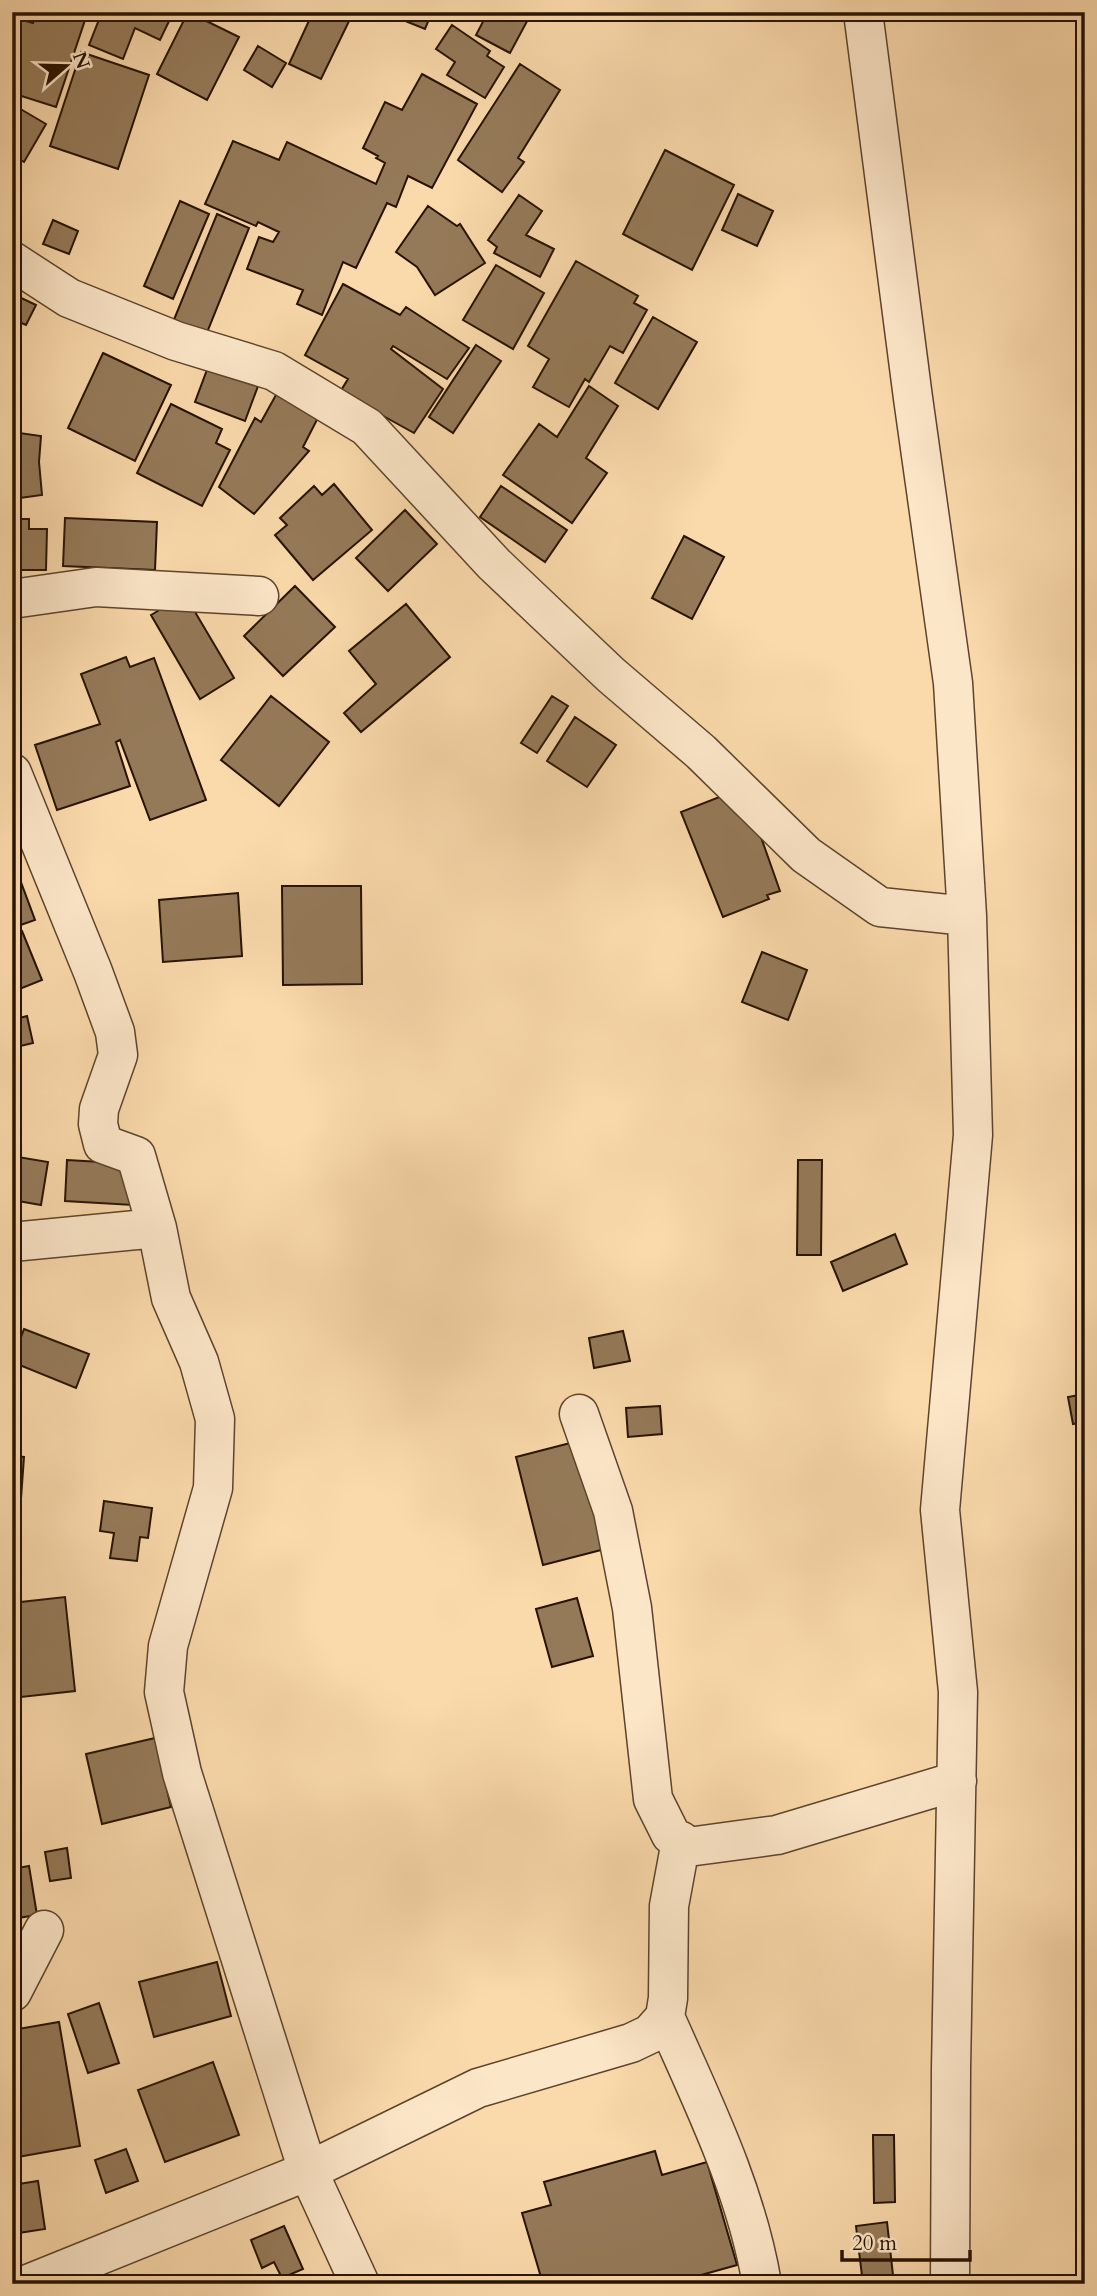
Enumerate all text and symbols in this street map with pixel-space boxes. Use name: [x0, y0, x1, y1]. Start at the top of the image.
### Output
north arrow: [32, 32, 102, 102]
text: N: [66, 48, 96, 73]
scale bar: [842, 2219, 969, 2263]
text: 20 m: [852, 2229, 897, 2258]

